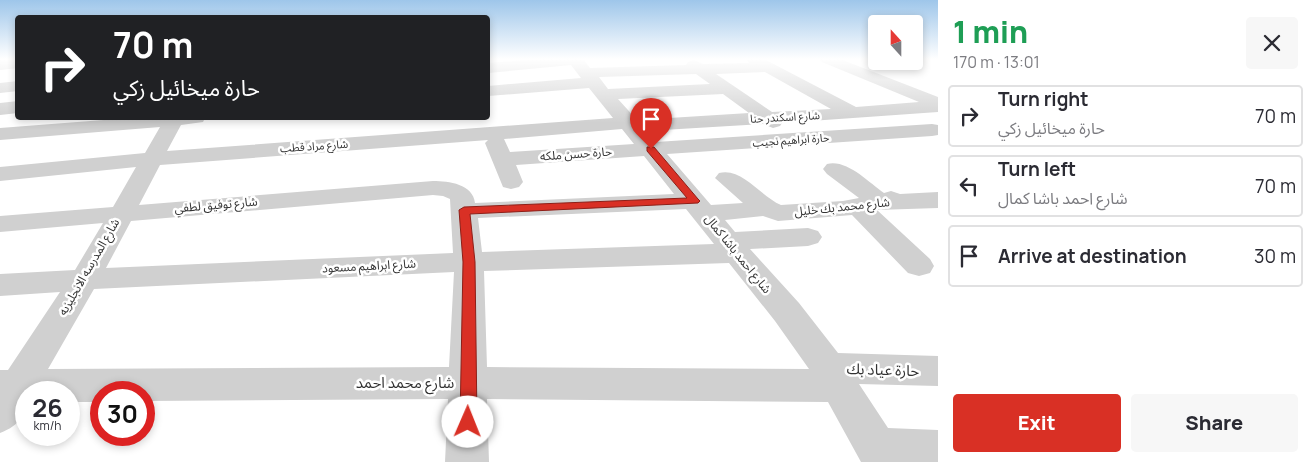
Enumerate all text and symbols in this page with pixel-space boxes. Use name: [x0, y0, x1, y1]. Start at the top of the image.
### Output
text: 1 min: [953, 11, 1028, 52]
north arrow: [868, 15, 922, 70]
map controls: [868, 15, 923, 70]
button: close: [1246, 17, 1298, 69]
text: 70 m: [113, 21, 193, 69]
icon: right: [30, 35, 95, 100]
text: 170 m · 13:01: [953, 51, 1040, 73]
text: حارة ميخائيل زكي: [113, 73, 260, 103]
text: Turn right: [998, 86, 1088, 112]
pin: [630, 98, 672, 149]
icon: right: [955, 102, 983, 130]
text: 70 m: [1255, 103, 1296, 129]
icon: arrive: [637, 105, 665, 133]
street label: شارع اسكندر حنا: [750, 107, 821, 127]
text: حارة ميخائيل زكي: [998, 117, 1105, 139]
street label: حارة ابراهيم نجيب: [752, 129, 831, 152]
street label: شارع مراد قطب: [279, 136, 349, 156]
street label: حارة حسن ملكه: [539, 143, 612, 164]
text: Turn left: [998, 156, 1076, 182]
icon: left: [955, 172, 983, 200]
text: 70 m: [1255, 173, 1296, 199]
text: شارع احمد باشا كمال: [998, 187, 1128, 209]
street label: شارع توفيق لطفي: [174, 192, 258, 218]
street label: شارع محمد بك خليل: [793, 193, 891, 221]
street label: شارع احمد باشا كمال: [700, 211, 776, 297]
street label: شارع المدرسه الانجليزيه: [54, 215, 124, 319]
icon: arrive: [955, 242, 983, 270]
text: Arrive at destination: [998, 243, 1187, 269]
text: 30 m: [1254, 243, 1296, 269]
street label: شارع ابراهيم مسعود: [322, 255, 416, 277]
street label: حارة عياد بك: [846, 358, 920, 381]
street label: شارع محمد احمد: [356, 372, 454, 395]
speed limit sign: 30: [90, 381, 155, 446]
text: 26: [32, 390, 63, 425]
button: Exit: [953, 394, 1121, 452]
button: Share: [1131, 394, 1298, 452]
position arrow: [441, 395, 493, 447]
text: km/h: [34, 417, 61, 434]

